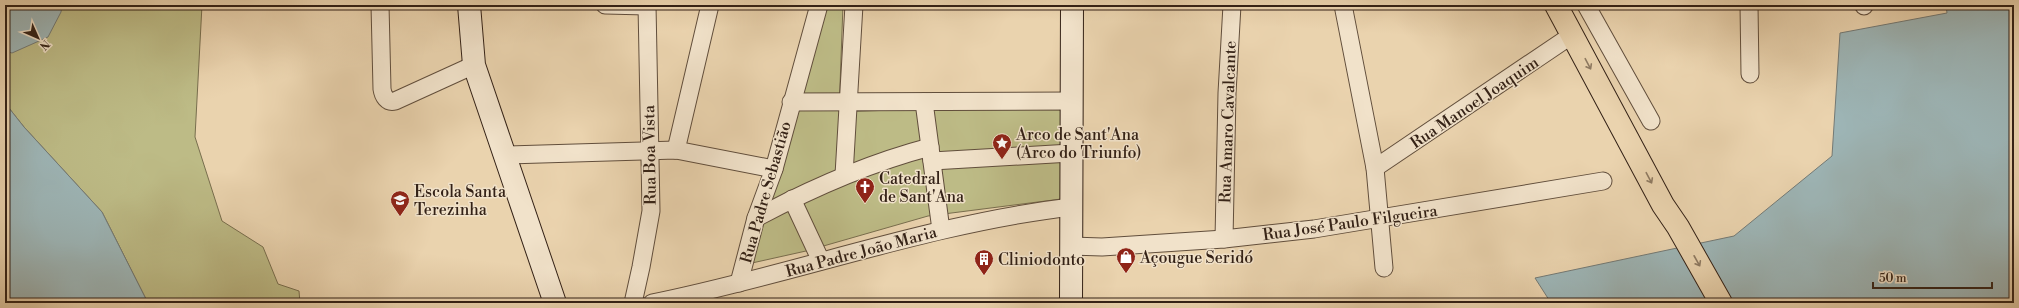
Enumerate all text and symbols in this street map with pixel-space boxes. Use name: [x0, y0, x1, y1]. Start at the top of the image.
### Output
north arrow: [18, 18, 58, 58]
text: N: [36, 36, 52, 53]
street label: Rua Amaro Cavalcante: [1215, 40, 1241, 204]
street label: Rua Manoel Joaquim: [1406, 52, 1543, 153]
one-way arrow: [1584, 58, 1592, 70]
street label: Rua Boa Vista: [639, 104, 661, 205]
street label: Rua Padre Sebastião: [736, 119, 796, 266]
place label: Arco de Sant'Ana (Arco do Triunfo): [1015, 125, 1142, 163]
place icon: Arco de Sant'Ana (Arco do Triunfo): [991, 132, 1013, 160]
place label: Catedral de Sant'Ana: [879, 169, 965, 207]
one-way arrow: [1646, 172, 1654, 184]
church icon: Catedral de Sant'Ana: [854, 176, 876, 204]
place label: Escola Santa Terezinha: [414, 182, 507, 220]
school or university icon: Escola Santa Terezinha: [389, 189, 411, 217]
street label: Rua José Paulo Filgueira: [1261, 201, 1440, 245]
street label: Rua Padre João Maria: [783, 222, 940, 282]
shop icon: Açougue Seridó: [1115, 246, 1137, 274]
building icon: Cliniodonto: [973, 248, 995, 276]
place label: Açougue Seridó: [1139, 248, 1253, 268]
place label: Cliniodonto: [998, 250, 1085, 270]
one-way arrow: [1694, 255, 1702, 267]
scale bar: [1873, 264, 1992, 290]
text: 50 m: [1879, 271, 1907, 286]

